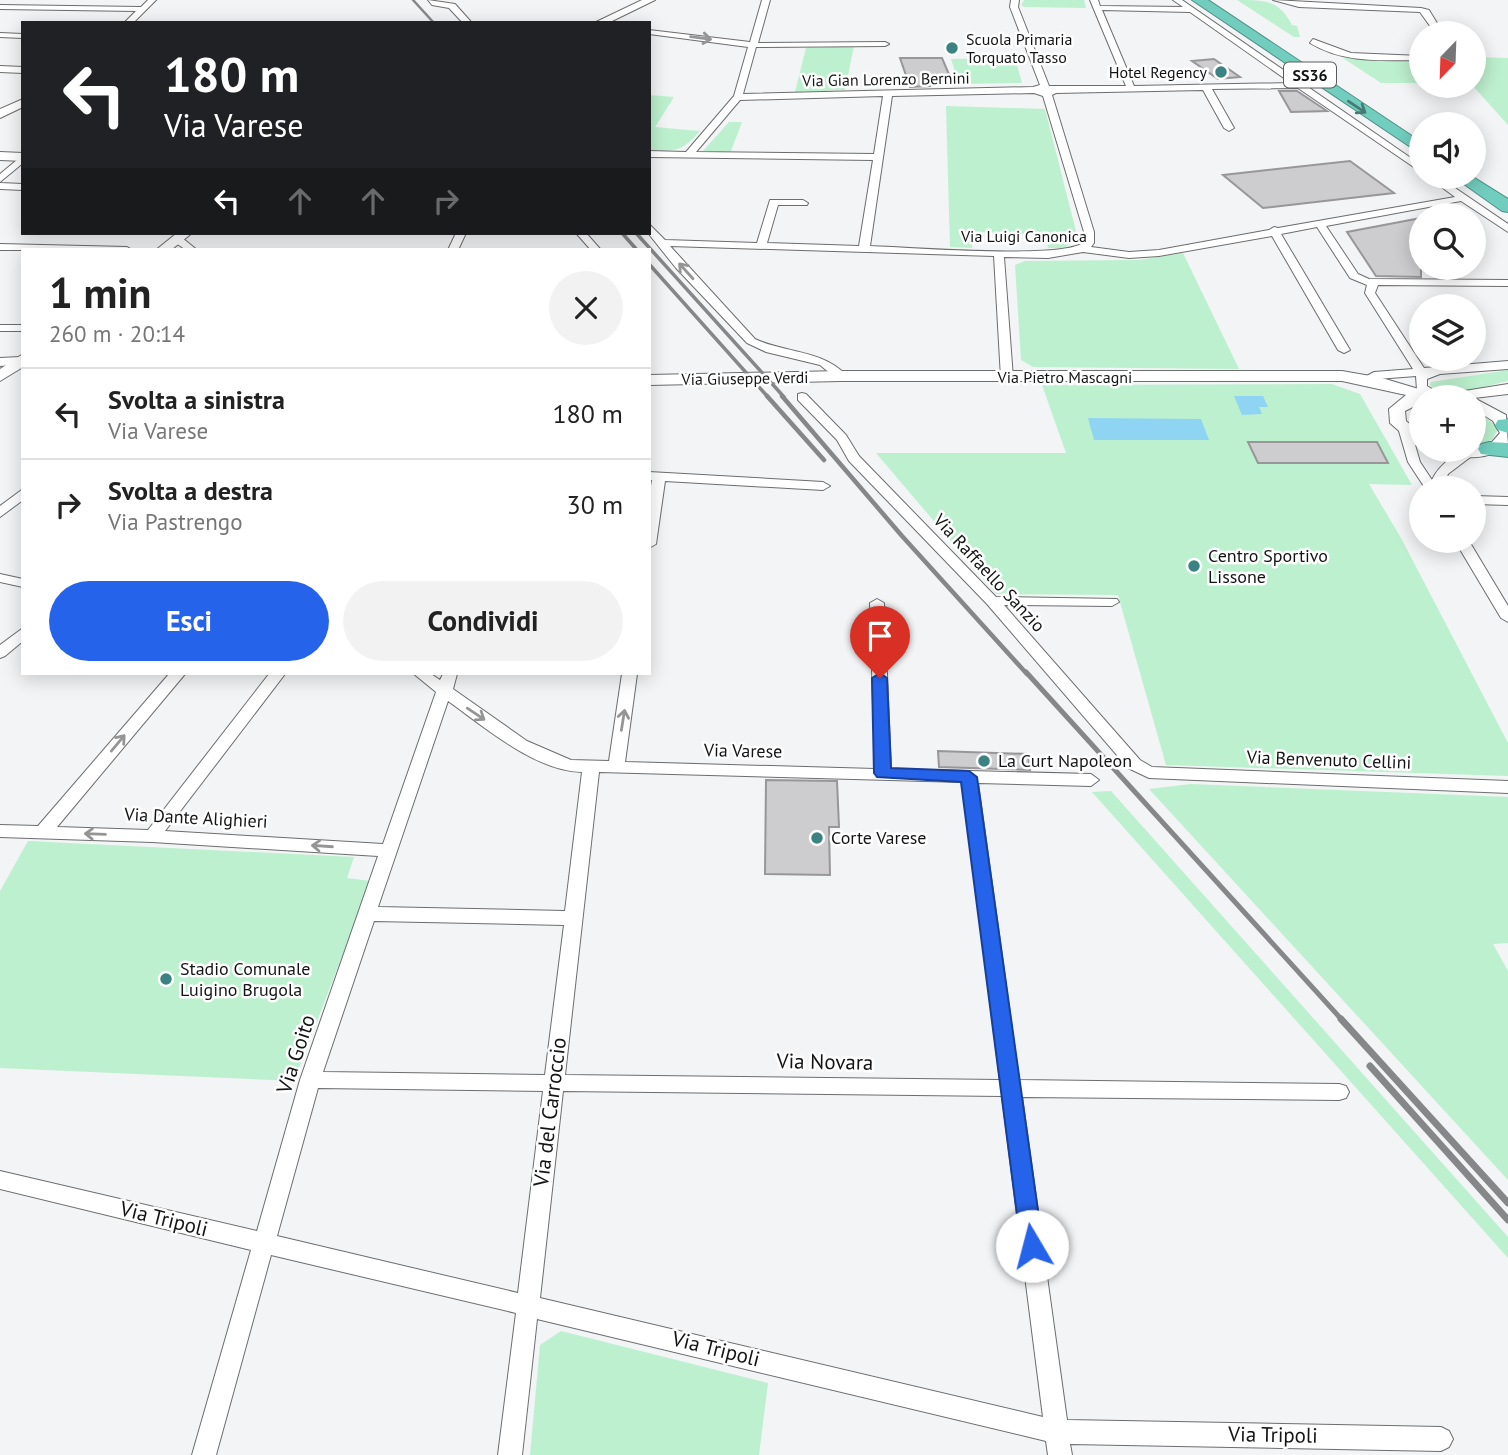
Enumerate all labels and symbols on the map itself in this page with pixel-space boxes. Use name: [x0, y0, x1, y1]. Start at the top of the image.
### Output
north arrow: [1409, 21, 1486, 98]
place label: Scuola Primaria Torquato Tasso: [966, 29, 1073, 67]
one-way arrow: [689, 32, 712, 45]
marker: Scuola Primaria Torquato Tasso: [944, 40, 960, 56]
place label: Hotel Regency: [1109, 62, 1208, 82]
road number: SS36: [1284, 62, 1336, 88]
marker: Hotel Regency: [1213, 64, 1229, 80]
street label: Via Gian Lorenzo Bernini: [801, 68, 970, 90]
one-way arrow: [1347, 100, 1366, 114]
street label: Via Luigi Canonica: [960, 226, 1087, 246]
one-way arrow: [678, 263, 694, 281]
street label: Via Giuseppe Verdi: [680, 367, 809, 389]
street label: Via Pietro Mascagni: [997, 367, 1132, 387]
street label: Via Raffaello Sanzio: [928, 508, 1050, 637]
place label: Centro Sportivo Lissone: [1208, 544, 1328, 588]
marker: Centro Sportivo Lissone: [1186, 558, 1202, 574]
pin: [850, 606, 910, 678]
one-way arrow: [466, 707, 485, 721]
one-way arrow: [617, 709, 630, 732]
one-way arrow: [110, 735, 126, 753]
street label: Via Varese: [703, 738, 782, 763]
street label: Via Benvenuto Cellini: [1245, 745, 1412, 774]
place label: La Curt Napoleon: [998, 749, 1132, 772]
marker: La Curt Napoleon: [976, 753, 992, 769]
street label: Via Dante Alighieri: [123, 802, 268, 833]
place label: Corte Varese: [831, 826, 927, 849]
one-way arrow: [83, 828, 106, 841]
marker: Corte Varese: [809, 830, 825, 846]
one-way arrow: [311, 840, 334, 853]
place label: Stadio Comunale Luigino Brugola: [180, 957, 310, 1001]
marker: Stadio Comunale Luigino Brugola: [158, 971, 174, 987]
street label: Via Goito: [270, 1011, 321, 1098]
street label: Via del Carroccio: [527, 1036, 572, 1189]
street label: Via Novara: [775, 1047, 874, 1076]
street label: Via Tripoli: [116, 1194, 211, 1242]
position arrow: [995, 1209, 1069, 1283]
street label: Via Tripoli: [668, 1324, 763, 1372]
street label: Via Tripoli: [1227, 1420, 1318, 1449]

